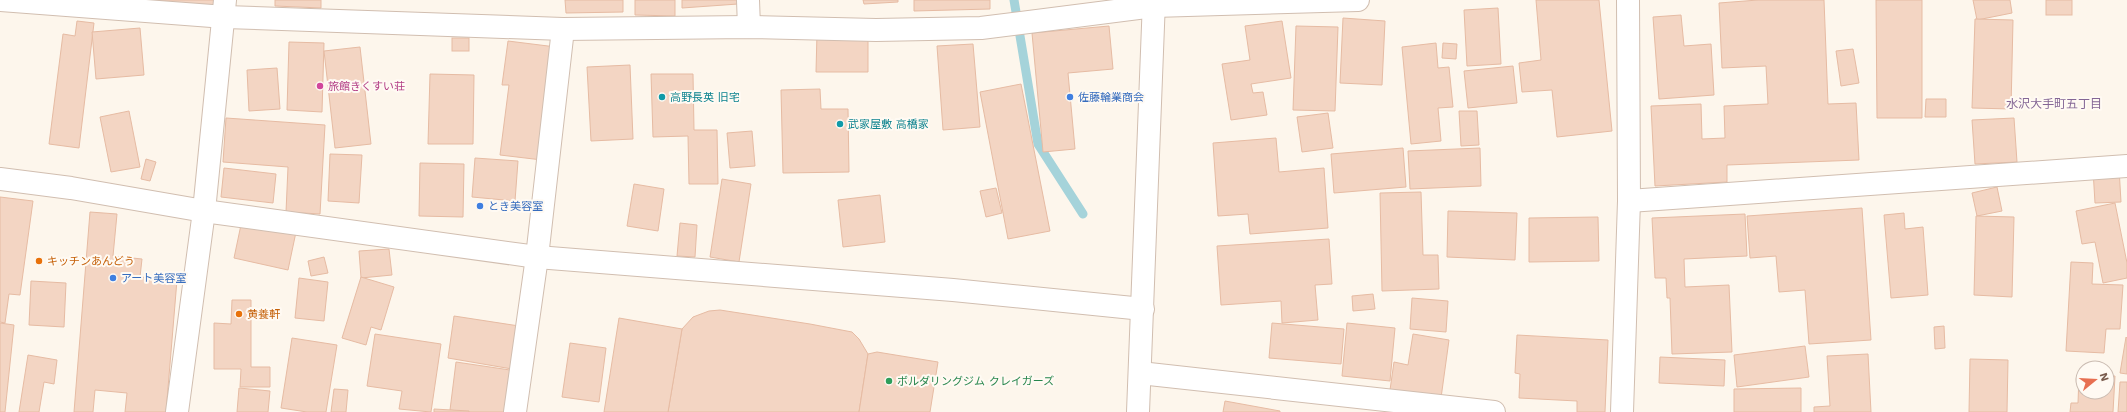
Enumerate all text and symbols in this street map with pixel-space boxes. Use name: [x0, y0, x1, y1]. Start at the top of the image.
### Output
place label: 旅館きくすい荘: [328, 80, 405, 93]
marker: 旅館きくすい荘: [315, 81, 325, 91]
place label: 高野長英 旧宅: [670, 91, 740, 104]
place label: 佐藤輪業商会: [1078, 91, 1144, 104]
marker: 高野長英 旧宅: [657, 92, 667, 102]
marker: 佐藤輪業商会: [1065, 92, 1075, 102]
district label: 水沢大手町五丁目: [2006, 97, 2102, 111]
place label: 武家屋敷 高橋家: [848, 118, 929, 131]
marker: 武家屋敷 高橋家: [835, 119, 845, 129]
place label: とき美容室: [488, 200, 543, 213]
marker: とき美容室: [475, 201, 485, 211]
place label: キッチンあんどう: [47, 255, 135, 268]
marker: キッチンあんどう: [34, 256, 44, 266]
place label: アート美容室: [121, 272, 186, 285]
marker: アート美容室: [108, 273, 118, 283]
place label: 黄養軒: [247, 308, 281, 321]
marker: 黄養軒: [234, 309, 244, 319]
north arrow: [2075, 360, 2115, 400]
text: N: [2097, 371, 2111, 383]
place label: ボルダリングジム クレイガーズ: [897, 375, 1054, 388]
marker: ボルダリングジム クレイガーズ: [884, 376, 894, 386]

